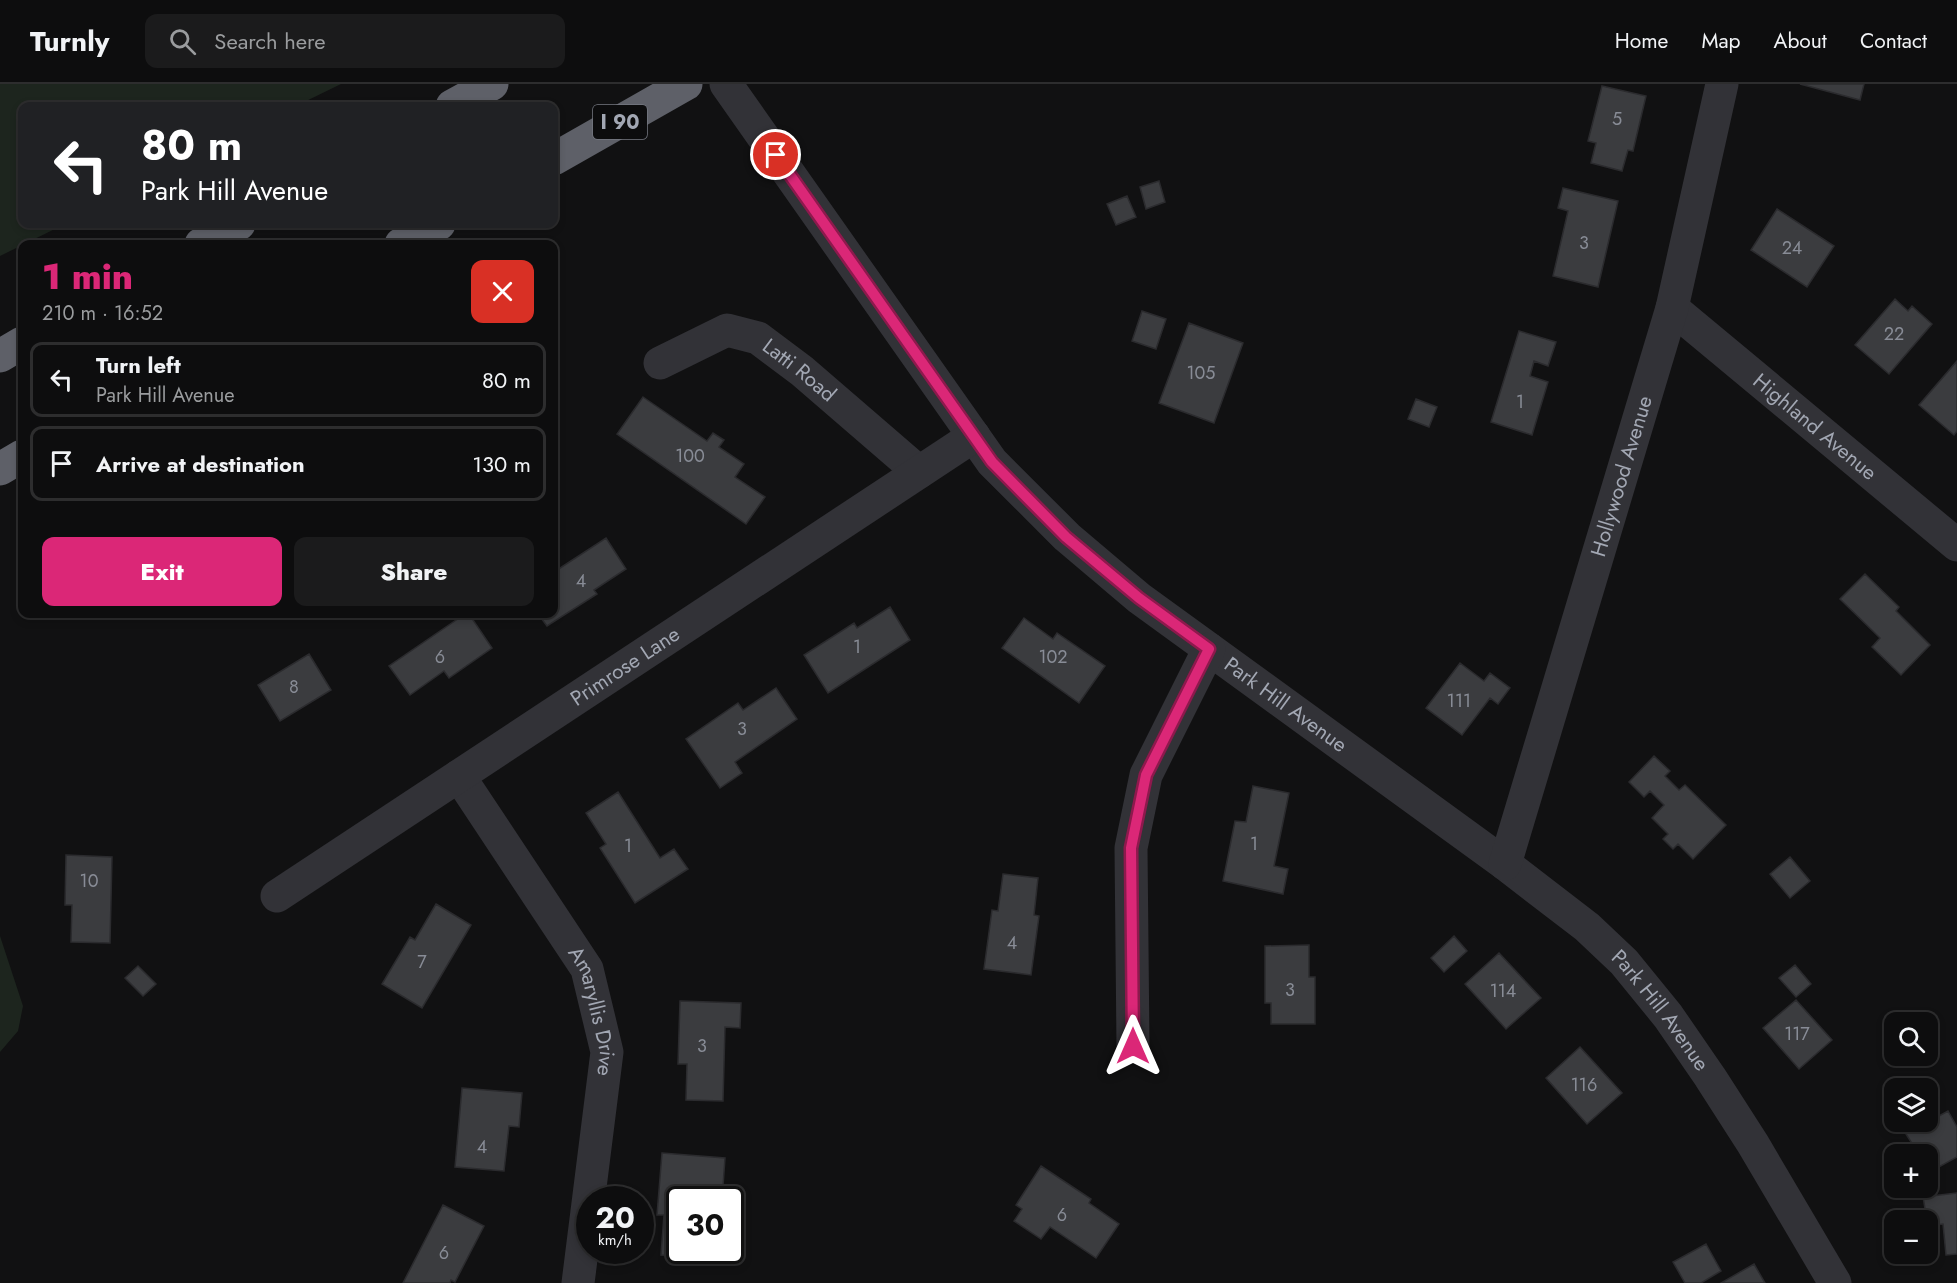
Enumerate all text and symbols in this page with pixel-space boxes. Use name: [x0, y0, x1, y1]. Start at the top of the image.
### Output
search box: [145, 14, 565, 68]
text: Turnly: [30, 21, 109, 62]
icon: search: [166, 25, 199, 58]
text: Search here: [214, 25, 326, 57]
text: Home: [1615, 26, 1668, 56]
text: Map: [1701, 26, 1741, 56]
text: About: [1774, 26, 1827, 56]
text: Contact: [1860, 26, 1927, 56]
road number: I 90: [593, 105, 647, 139]
house number: 5: [1612, 106, 1622, 132]
text: 80 m: [141, 115, 242, 176]
icon: left: [42, 126, 120, 204]
pin: [750, 129, 801, 180]
icon: arrive: [759, 138, 792, 171]
text: Park Hill Avenue: [141, 171, 328, 210]
house number: 3: [1579, 230, 1589, 256]
house number: 24: [1782, 235, 1802, 261]
text: 1 min: [42, 250, 133, 302]
button: close: [471, 260, 534, 323]
text: 210 m · 16:52: [42, 299, 163, 328]
house number: 22: [1884, 321, 1904, 347]
street label: Latti Road: [756, 331, 843, 409]
text: Turn left: [96, 349, 181, 381]
house number: 105: [1186, 360, 1216, 386]
icon: left: [45, 363, 78, 396]
text: 80 m: [482, 364, 531, 396]
street label: Highland Avenue: [1747, 366, 1884, 488]
text: Park Hill Avenue: [96, 381, 235, 410]
house number: 1: [1516, 389, 1524, 415]
street label: Hollywood Avenue: [1583, 392, 1660, 560]
house number: 100: [675, 443, 705, 469]
icon: arrive: [45, 447, 78, 480]
text: Arrive at destination: [96, 448, 305, 480]
text: 130 m: [472, 448, 531, 480]
button: Exit: [42, 537, 282, 606]
button: Share: [294, 537, 534, 606]
house number: 4: [576, 568, 586, 594]
street label: Primrose Lane: [564, 619, 686, 713]
house number: 1: [853, 634, 861, 660]
house number: 6: [435, 644, 445, 670]
house number: 102: [1038, 644, 1068, 670]
street label: Park Hill Avenue: [1218, 650, 1354, 760]
house number: 8: [289, 674, 299, 700]
house number: 111: [1447, 688, 1471, 714]
house number: 3: [737, 716, 747, 742]
house number: 1: [1250, 831, 1258, 857]
house number: 1: [624, 833, 632, 859]
house number: 10: [80, 868, 99, 894]
house number: 4: [1007, 930, 1017, 956]
street label: Amaryllis Drive: [561, 940, 622, 1078]
street label: Park Hill Avenue: [1605, 943, 1717, 1077]
house number: 7: [417, 949, 427, 975]
house number: 3: [1285, 977, 1295, 1003]
house number: 114: [1490, 978, 1516, 1004]
map controls: [1884, 1012, 1938, 1264]
button: search: [1884, 1012, 1938, 1066]
position arrow: [1101, 1014, 1165, 1078]
house number: 117: [1784, 1021, 1810, 1047]
house number: 3: [697, 1033, 707, 1059]
house number: 116: [1571, 1072, 1597, 1098]
button: layers: [1884, 1078, 1938, 1132]
house number: 4: [477, 1134, 487, 1160]
button: +: [1884, 1144, 1938, 1198]
speed limit sign: 30: [666, 1186, 744, 1264]
text: 20: [595, 1196, 635, 1239]
house number: 6: [1057, 1202, 1067, 1228]
button: −: [1884, 1210, 1938, 1264]
text: km/h: [598, 1229, 632, 1251]
house number: 6: [439, 1240, 449, 1266]

